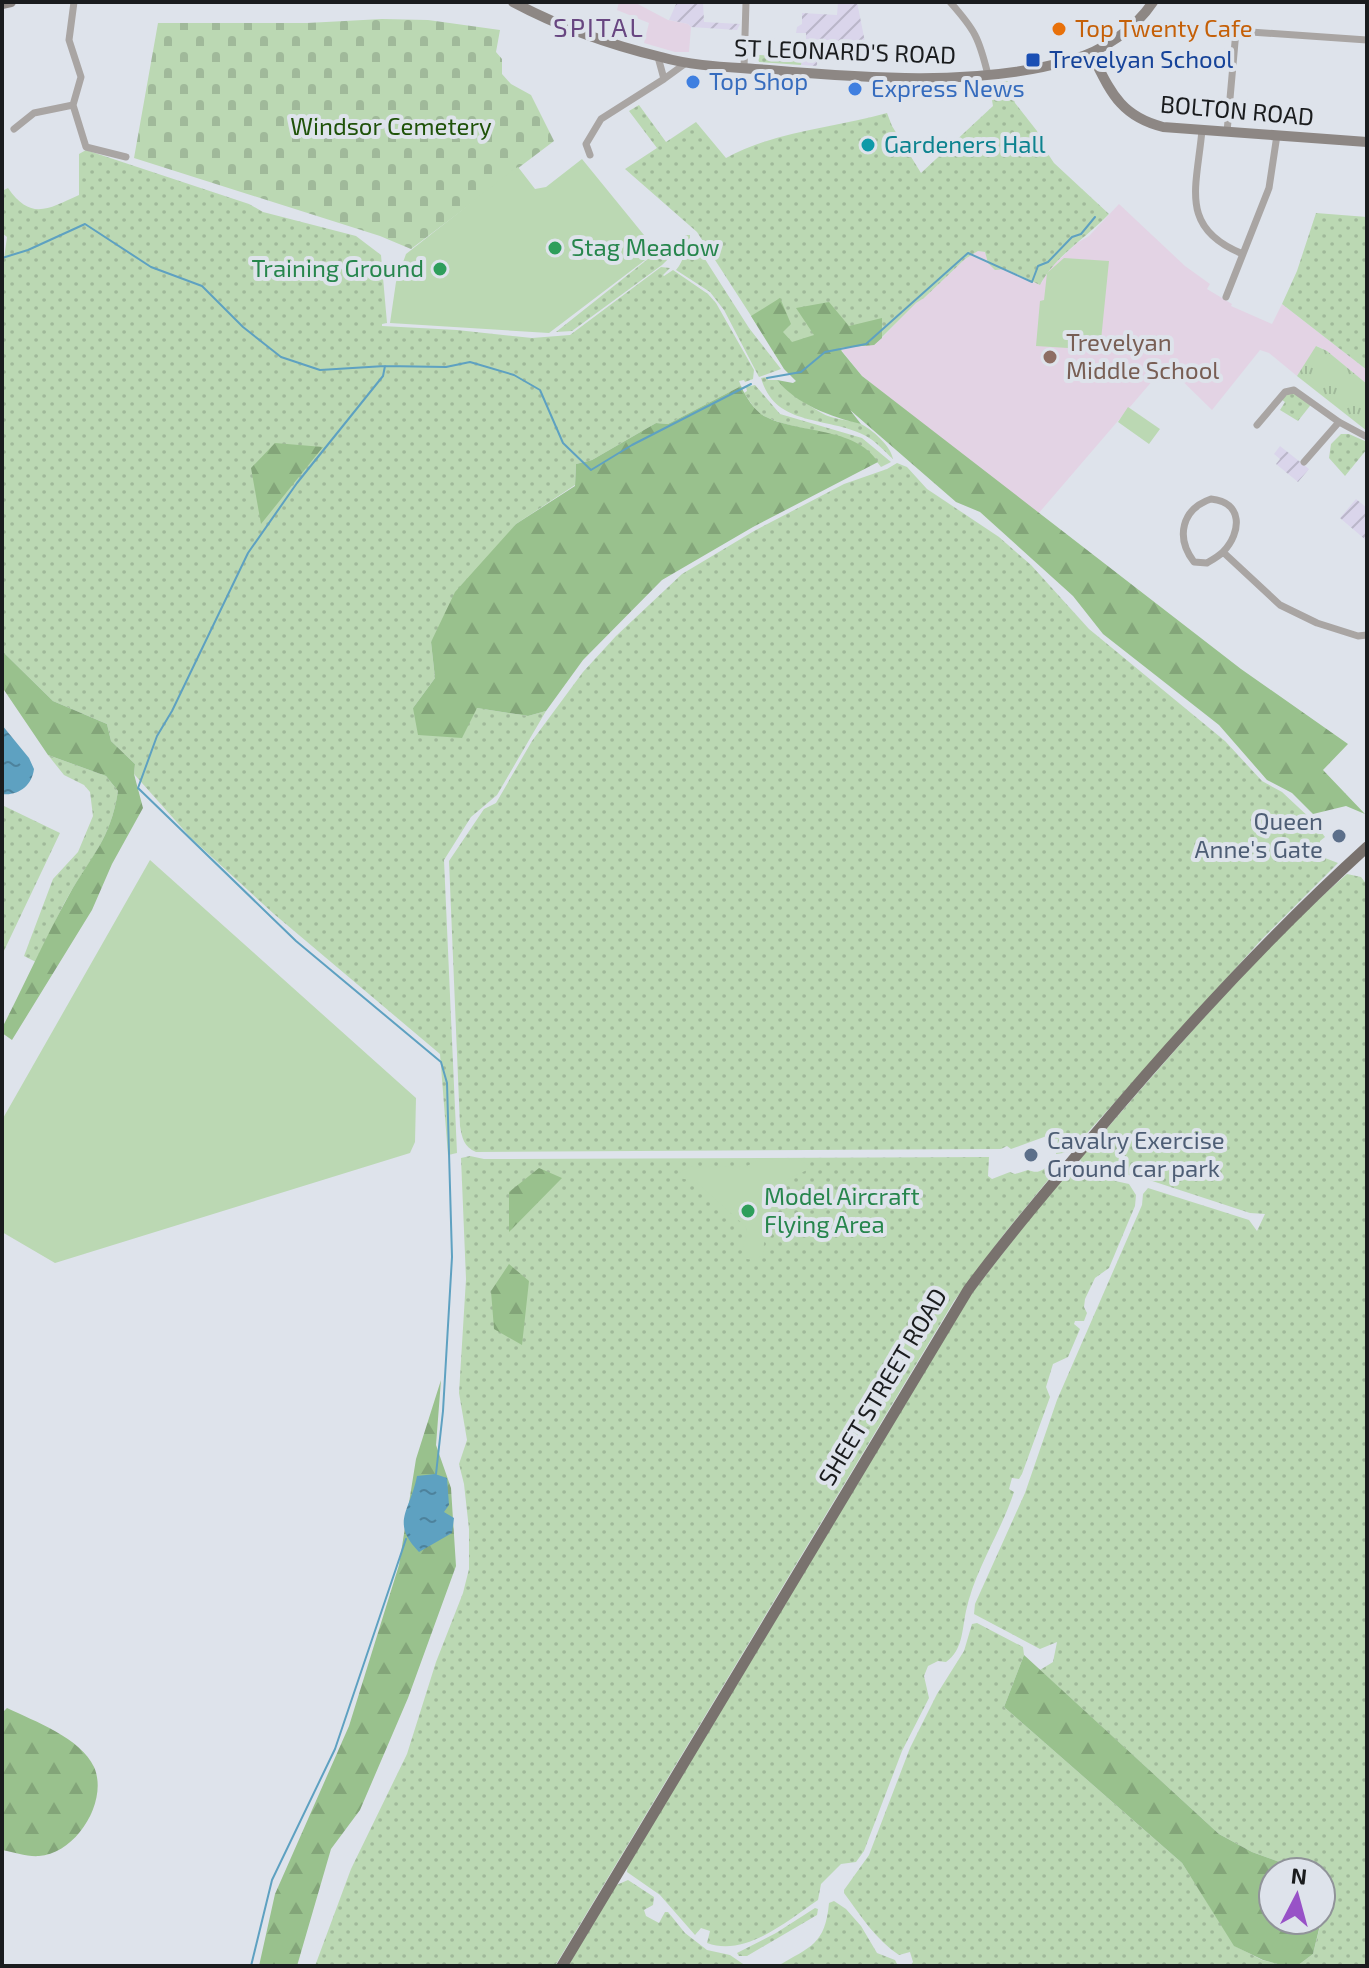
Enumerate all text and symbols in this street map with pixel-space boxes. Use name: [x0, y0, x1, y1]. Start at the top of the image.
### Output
district label: SPITAL: [553, 11, 645, 42]
place label: Top Twenty Cafe: [1075, 13, 1253, 42]
marker: Top Twenty Cafe: [1050, 20, 1068, 38]
street label: ST LEONARD'S ROAD: [734, 32, 956, 69]
place label: Trevelyan School: [1049, 44, 1234, 73]
marker: Trevelyan School: [1024, 51, 1042, 69]
place label: Top Shop: [709, 66, 808, 95]
marker: Top Shop: [684, 73, 702, 91]
place label: Express News: [871, 73, 1025, 102]
marker: Express News: [846, 80, 864, 98]
street label: BOLTON ROAD: [1159, 88, 1315, 131]
park label: Windsor Cemetery: [290, 111, 492, 140]
place label: Gardeners Hall: [884, 129, 1046, 158]
marker: Gardeners Hall: [859, 136, 877, 154]
place label: Stag Meadow: [571, 232, 720, 261]
marker: Stag Meadow: [546, 239, 564, 257]
place label: Training Ground: [252, 253, 424, 282]
marker: Training Ground: [431, 260, 449, 278]
place label: Trevelyan Middle School: [1066, 327, 1219, 384]
marker: Trevelyan Middle School: [1041, 348, 1059, 366]
place label: Queen Anne's Gate: [1195, 806, 1323, 863]
marker: Queen Anne's Gate: [1330, 827, 1348, 845]
place label: Cavalry Exercise Ground car park: [1047, 1125, 1225, 1182]
marker: Cavalry Exercise Ground car park: [1022, 1146, 1040, 1164]
place label: Model Aircraft Flying Area: [764, 1181, 920, 1238]
marker: Model Aircraft Flying Area: [739, 1202, 757, 1220]
street label: SHEET STREET ROAD: [811, 1282, 952, 1490]
north arrow: [1257, 1856, 1337, 1936]
text: N: [1290, 1861, 1308, 1889]

